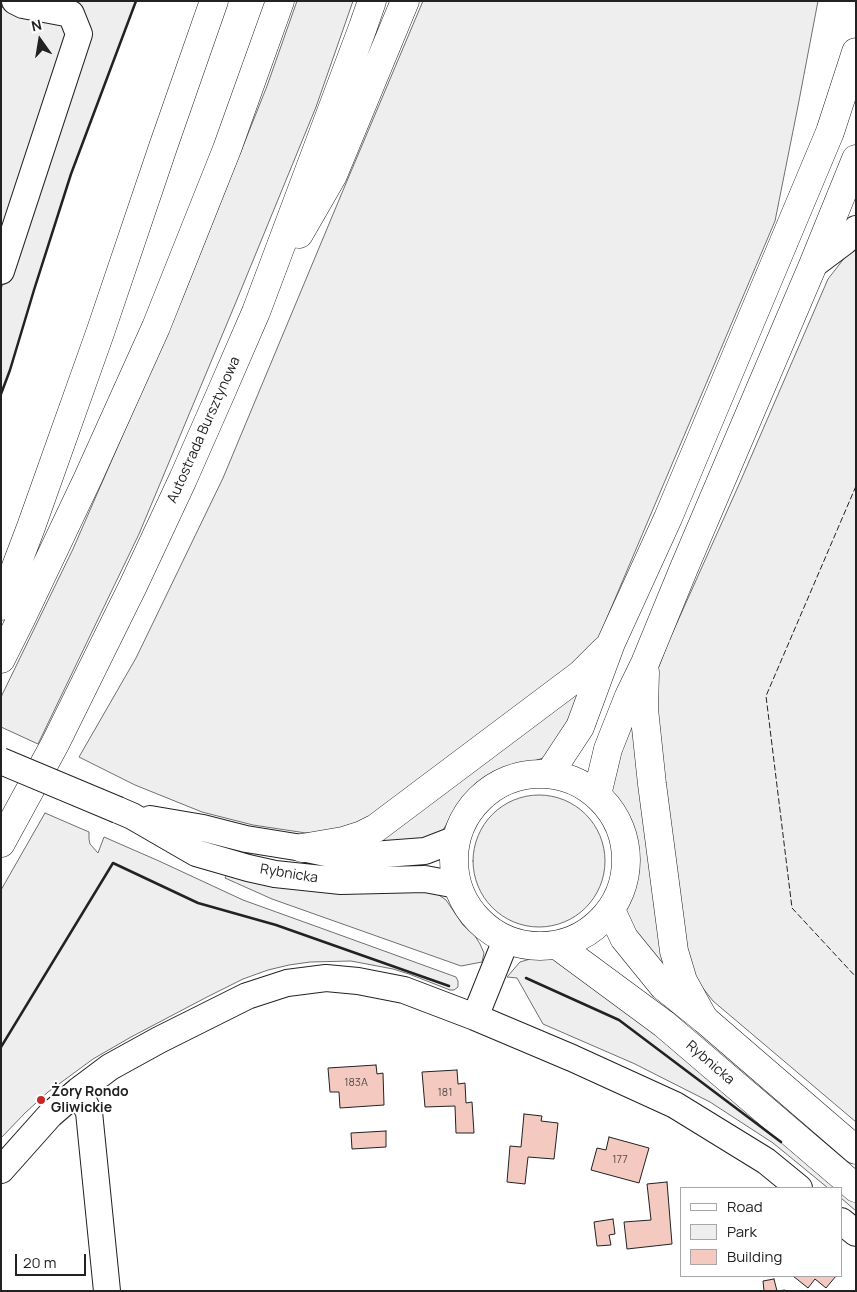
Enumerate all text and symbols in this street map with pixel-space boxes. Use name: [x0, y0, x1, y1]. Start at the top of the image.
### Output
north arrow: [15, 15, 65, 65]
text: N: [29, 15, 44, 35]
street label: Autostrada Bursztynowa: [164, 354, 244, 506]
street label: Rybnicka: [259, 861, 319, 887]
street label: Rybnicka: [682, 1037, 738, 1089]
house number: 183A: [344, 1076, 368, 1090]
place label: Żory Rondo Gliwickie: [51, 1084, 129, 1116]
house number: 181: [438, 1086, 452, 1100]
marker: Żory Rondo Gliwickie: [35, 1094, 47, 1106]
house number: 177: [612, 1153, 628, 1167]
legend: [680, 1187, 842, 1277]
text: Road: [727, 1196, 763, 1217]
text: Park: [727, 1221, 757, 1242]
scale bar: [18, 1244, 89, 1276]
text: Building: [727, 1246, 782, 1267]
text: 20 m: [23, 1252, 56, 1273]

